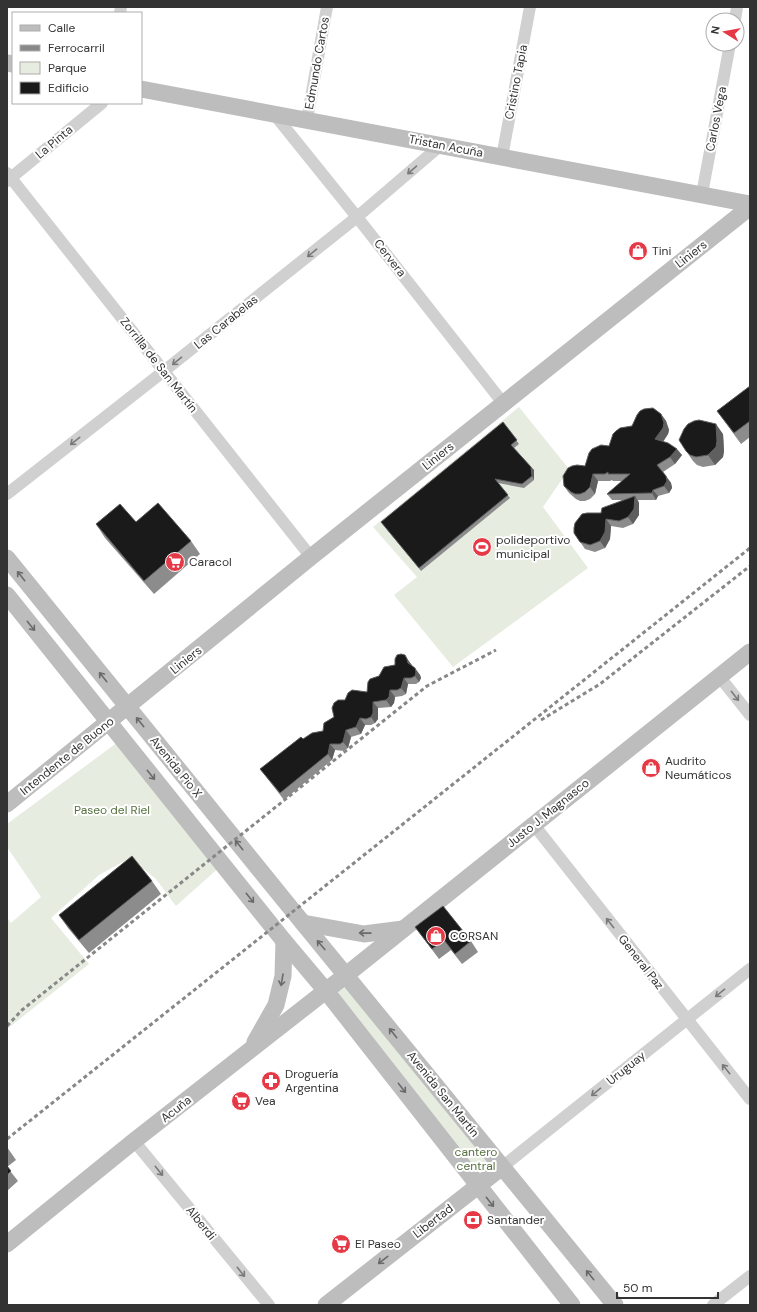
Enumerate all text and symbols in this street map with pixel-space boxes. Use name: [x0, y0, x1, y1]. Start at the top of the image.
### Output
legend: [12, 12, 142, 104]
north arrow: [705, 12, 745, 52]
street label: Edmundo Cartos: [301, 15, 333, 111]
text: Calle: [48, 20, 75, 36]
text: N: [708, 25, 723, 35]
text: Ferrocarril: [48, 40, 105, 56]
street label: Cristino Tapia: [501, 43, 531, 121]
text: Parque: [48, 60, 87, 76]
text: Edificio: [48, 80, 89, 96]
street label: Carlos Vega: [702, 85, 730, 153]
street label: La Pinta: [32, 122, 76, 162]
street label: Tristan Acuña: [408, 131, 484, 161]
one-way arrow: [406, 166, 417, 175]
street label: Cervera: [370, 236, 410, 280]
street label: Liniers: [672, 237, 710, 271]
shop icon: Tini: [627, 240, 649, 262]
place label: Tini: [652, 243, 672, 259]
one-way arrow: [306, 249, 317, 258]
street label: Las Carabelas: [191, 291, 261, 353]
street label: Zorrilla de San Martín: [117, 314, 201, 416]
one-way arrow: [172, 356, 183, 365]
one-way arrow: [69, 436, 80, 445]
street label: Liniers: [419, 438, 457, 474]
place label: polideportivo municipal: [496, 532, 570, 562]
sports icon: polideportivo municipal: [471, 536, 493, 558]
supermarket icon: Caracol: [164, 551, 186, 573]
place label: Caracol: [189, 554, 232, 570]
one-way arrow: [17, 570, 26, 581]
one-way arrow: [27, 620, 36, 631]
street label: Liniers: [167, 642, 205, 678]
one-way arrow: [99, 671, 108, 682]
one-way arrow: [730, 690, 739, 701]
street label: Intendente de Buono: [17, 713, 117, 799]
one-way arrow: [135, 716, 144, 727]
street label: Avenida Pio X: [146, 733, 206, 801]
place label: Audrito Neumáticos: [665, 753, 732, 783]
shop icon: Audrito Neumáticos: [640, 757, 662, 779]
one-way arrow: [146, 769, 155, 780]
street label: Justo J. Magnasco: [503, 775, 593, 851]
park label: Paseo del Riel: [74, 802, 150, 818]
one-way arrow: [234, 839, 243, 850]
one-way arrow: [245, 893, 254, 903]
one-way arrow: [606, 917, 615, 928]
shop icon: CORSAN: [425, 925, 447, 947]
place label: CORSAN: [450, 928, 498, 944]
one-way arrow: [359, 929, 372, 937]
street label: General Paz: [615, 931, 667, 993]
one-way arrow: [317, 940, 326, 951]
one-way arrow: [277, 973, 285, 986]
one-way arrow: [714, 989, 725, 998]
one-way arrow: [389, 1028, 398, 1038]
street label: Uruguay: [603, 1047, 649, 1089]
street label: Avenida San Martín: [403, 1048, 483, 1140]
one-way arrow: [721, 1063, 730, 1074]
place label: Droguería Argentina: [285, 1066, 338, 1096]
pharmacy icon: Droguería Argentina: [260, 1070, 282, 1092]
one-way arrow: [397, 1083, 406, 1094]
one-way arrow: [591, 1087, 602, 1096]
supermarket icon: Vea: [230, 1090, 252, 1112]
street label: Acuña: [157, 1092, 195, 1126]
place label: Vea: [255, 1093, 276, 1109]
park label: cantero central: [455, 1144, 497, 1174]
one-way arrow: [154, 1166, 163, 1177]
one-way arrow: [486, 1196, 494, 1207]
street label: Libertad: [410, 1200, 456, 1242]
street label: Alberdi: [182, 1203, 220, 1244]
bank icon: Santander: [462, 1209, 484, 1231]
place label: Santander: [487, 1212, 545, 1228]
supermarket icon: El Paseo: [330, 1233, 352, 1255]
place label: El Paseo: [355, 1236, 401, 1252]
one-way arrow: [378, 1256, 389, 1264]
one-way arrow: [237, 1266, 246, 1277]
one-way arrow: [586, 1269, 595, 1280]
scale bar: [617, 1274, 718, 1300]
text: 50 m: [623, 1280, 652, 1296]

